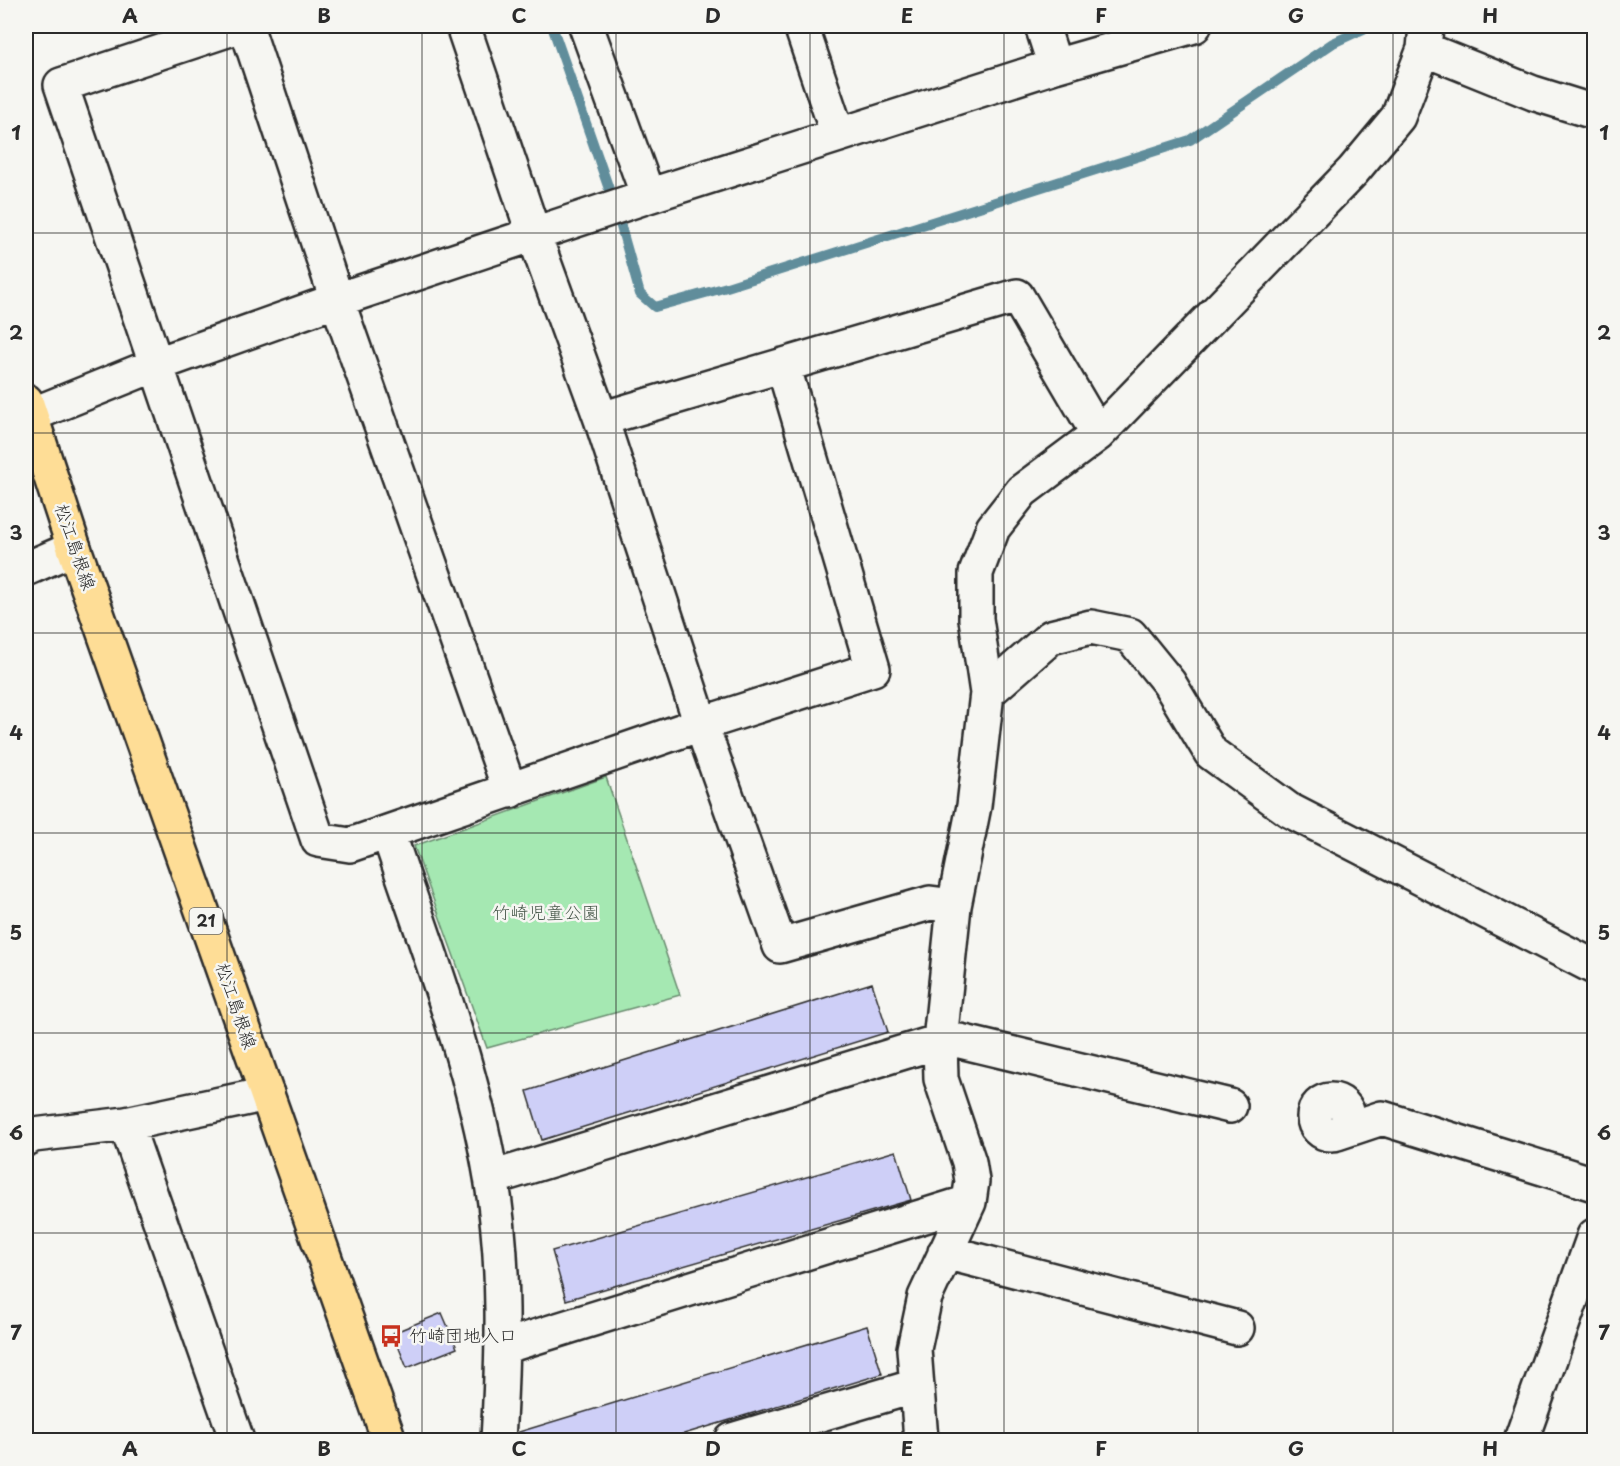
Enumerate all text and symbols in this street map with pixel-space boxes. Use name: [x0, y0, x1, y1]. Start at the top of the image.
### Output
text: A: [122, 0, 138, 30]
text: B: [317, 0, 331, 30]
text: C: [511, 0, 527, 30]
text: D: [705, 0, 721, 30]
text: E: [901, 0, 913, 30]
text: F: [1095, 0, 1107, 30]
text: G: [1288, 0, 1304, 30]
text: H: [1482, 0, 1498, 30]
text: 1: [11, 117, 21, 147]
text: 1: [1599, 117, 1609, 147]
text: 2: [9, 317, 23, 347]
text: 2: [1597, 317, 1611, 347]
street label: 松江島根線: [49, 500, 104, 593]
text: 3: [9, 517, 23, 547]
text: 3: [1597, 517, 1611, 547]
text: 4: [9, 717, 23, 747]
text: 4: [1597, 717, 1611, 747]
park label: 竹崎児童公園: [492, 898, 600, 925]
road number: 21: [190, 908, 222, 934]
text: 5: [10, 917, 22, 947]
text: 5: [1598, 917, 1610, 947]
street label: 松江島根線: [210, 959, 265, 1052]
text: 6: [9, 1117, 23, 1147]
text: 6: [1597, 1117, 1611, 1147]
text: 7: [10, 1317, 22, 1347]
text: 7: [1598, 1317, 1610, 1347]
place label: 竹崎団地入口: [409, 1321, 517, 1348]
bus stop icon: 竹崎団地入口: [378, 1323, 404, 1349]
text: A: [122, 1433, 138, 1463]
text: B: [317, 1433, 331, 1463]
text: C: [511, 1433, 527, 1463]
text: D: [705, 1433, 721, 1463]
text: E: [901, 1433, 913, 1463]
text: F: [1095, 1433, 1107, 1463]
text: G: [1288, 1433, 1304, 1463]
text: H: [1482, 1433, 1498, 1463]

